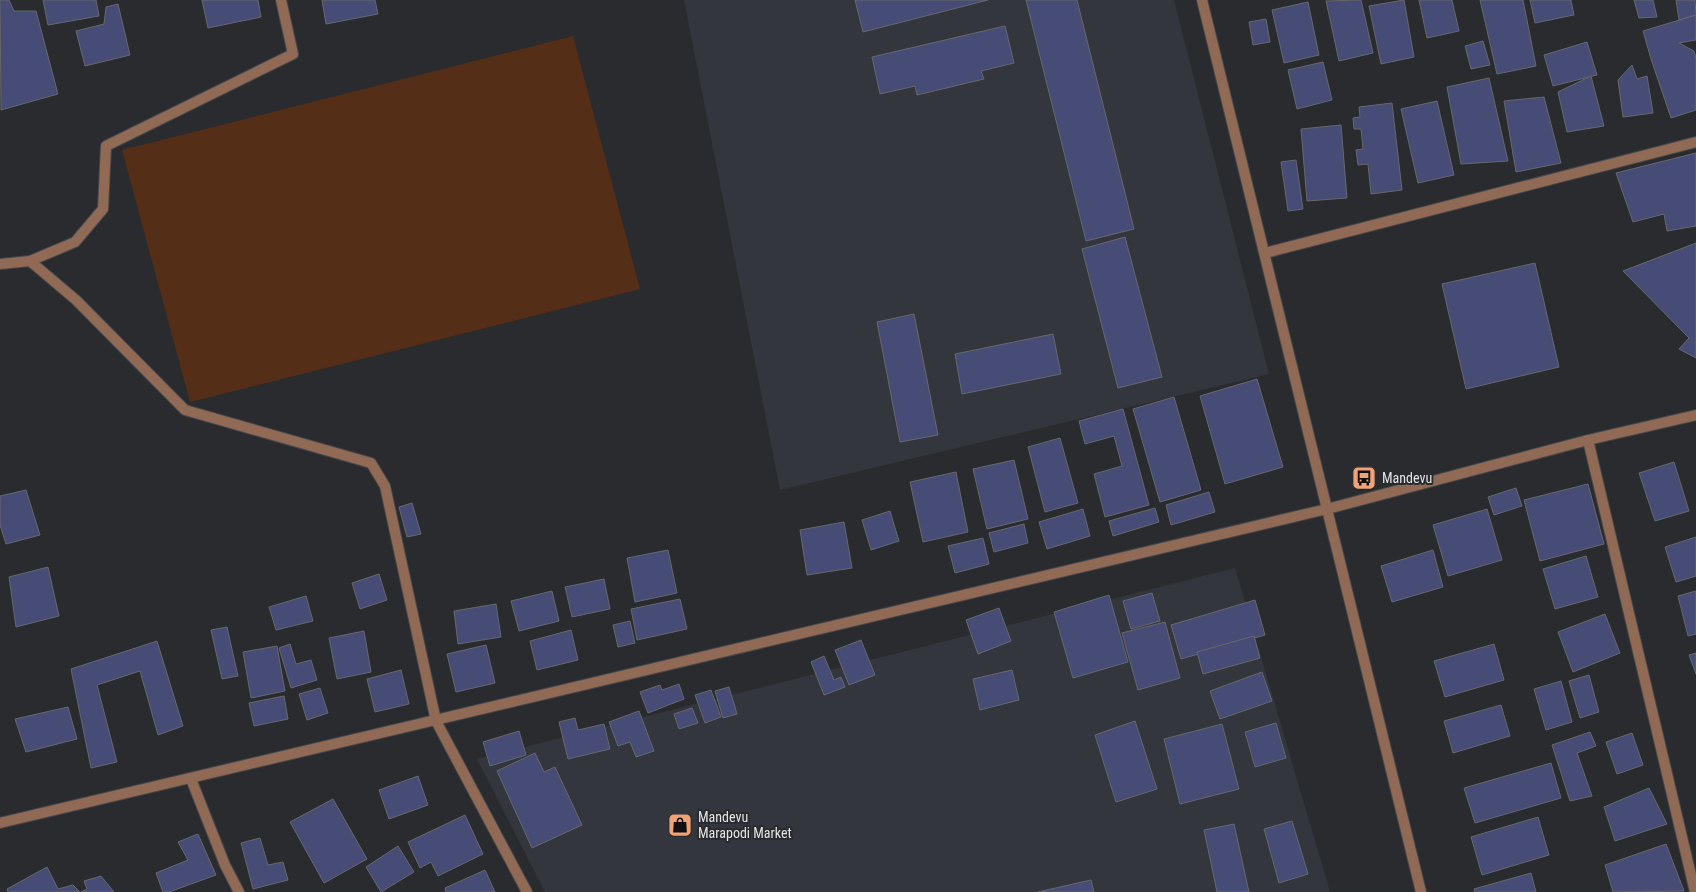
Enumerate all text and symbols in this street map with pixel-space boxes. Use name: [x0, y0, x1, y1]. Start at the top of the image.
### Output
bus stop icon: Mandevu: [1351, 465, 1377, 491]
place label: Mandevu: [1382, 470, 1432, 486]
place label: Mandevu Marapodi Market: [698, 809, 792, 841]
shop icon: Mandevu Marapodi Market: [667, 812, 693, 838]

